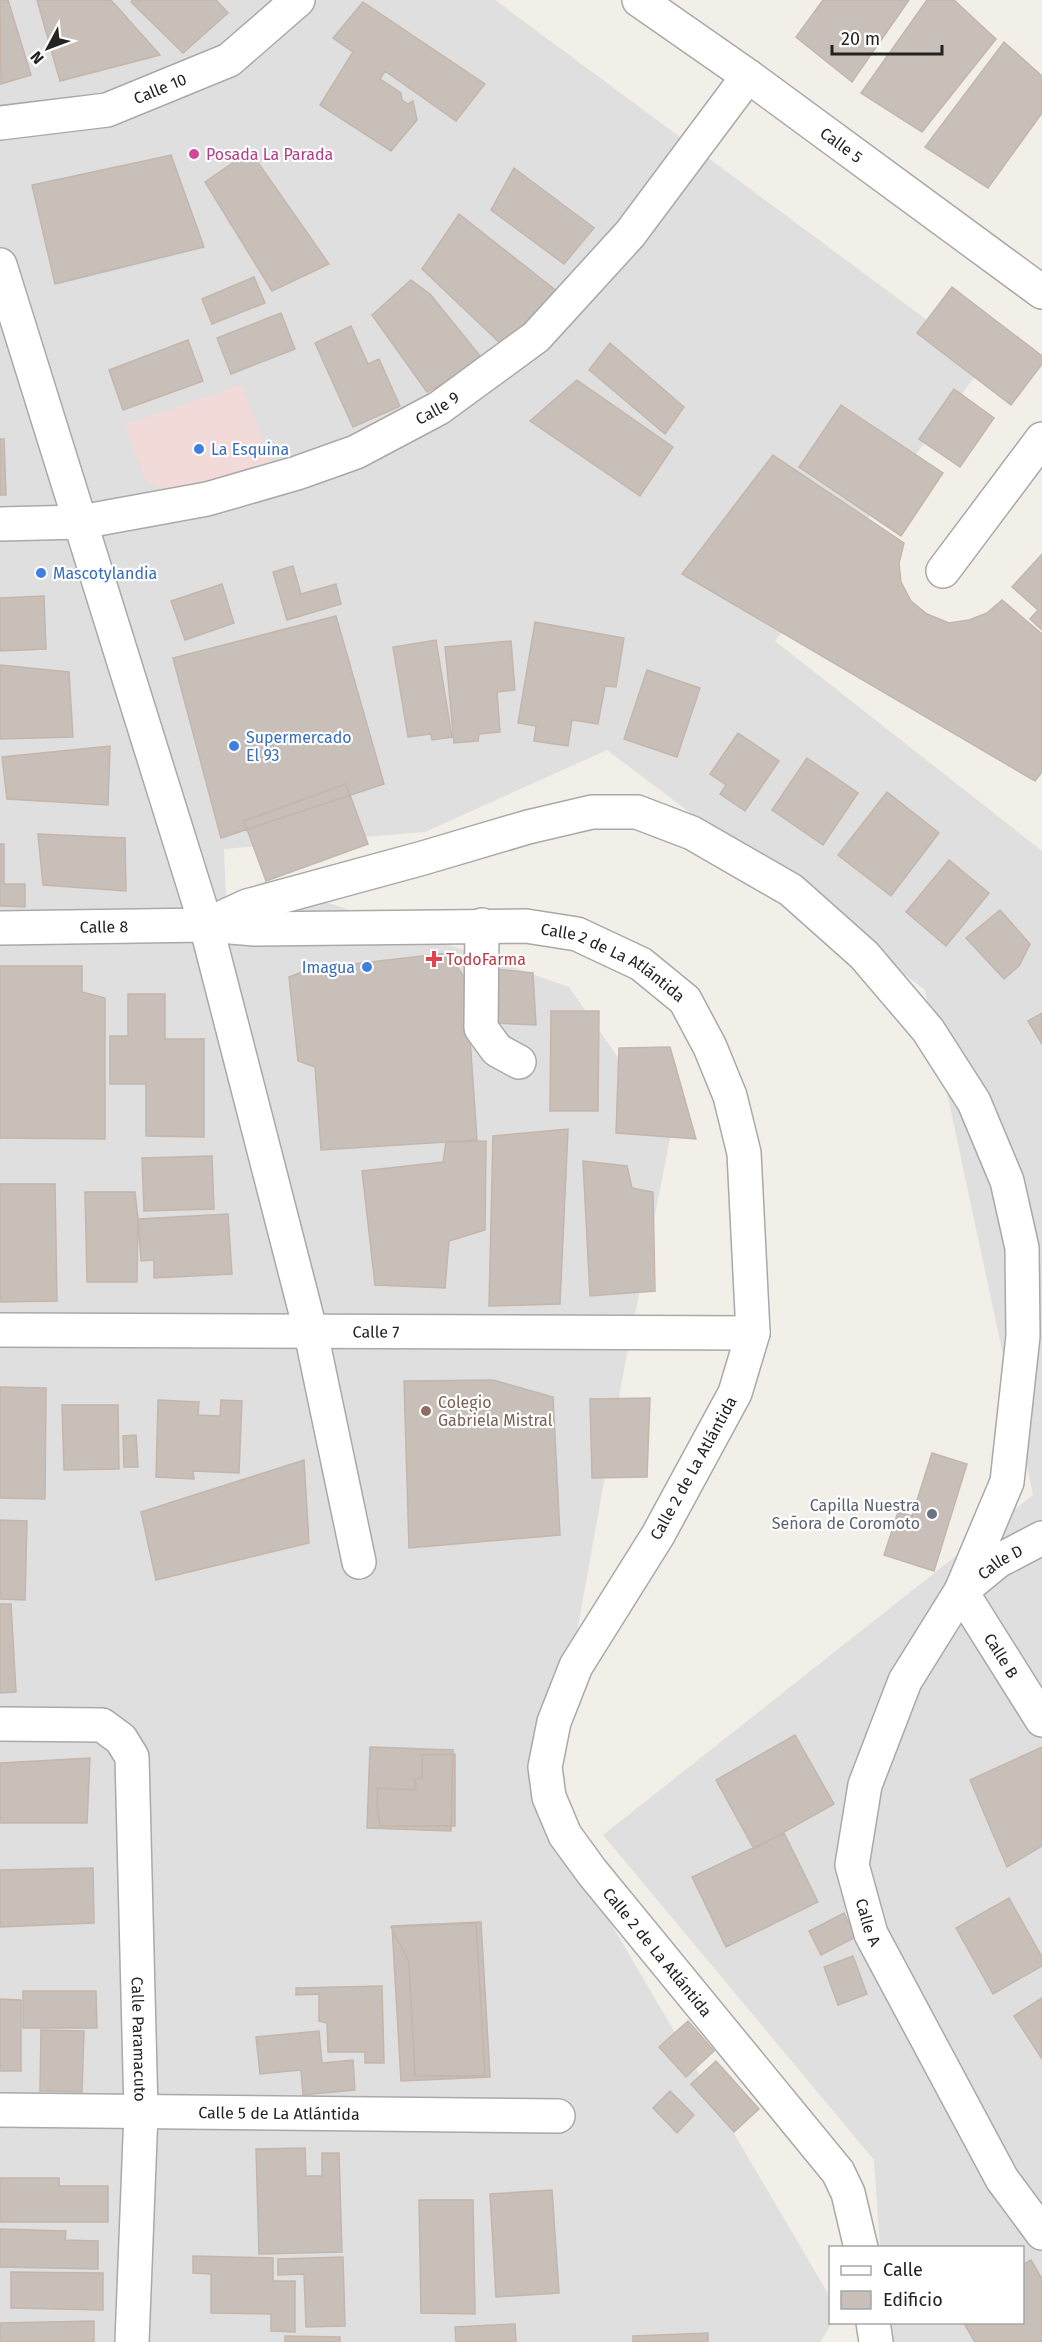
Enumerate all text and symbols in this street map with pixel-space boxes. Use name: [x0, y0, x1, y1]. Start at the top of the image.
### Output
north arrow: [18, 18, 78, 78]
scale bar: [832, 18, 942, 56]
text: 20 m: [841, 28, 880, 50]
text: N: [26, 47, 48, 68]
street label: Calle 10: [131, 69, 189, 108]
street label: Calle 5: [816, 123, 866, 167]
place label: Posada La Parada: [206, 145, 333, 164]
marker: Posada La Parada: [187, 147, 201, 161]
street label: Calle 9: [412, 387, 463, 429]
place label: La Esquina: [211, 440, 289, 459]
marker: La Esquina: [192, 442, 206, 456]
place label: Mascotylandia: [53, 564, 157, 583]
marker: Mascotylandia: [34, 566, 48, 580]
place label: Supermercado El 93: [246, 728, 352, 765]
marker: Supermercado El 93: [227, 739, 241, 753]
street label: Calle 8: [80, 917, 129, 937]
street label: Calle 2 de La Atlántida: [539, 919, 689, 1006]
place label: TodoFarma: [446, 950, 526, 969]
marker: TodoFarma: [427, 952, 441, 966]
place label: Imagua: [302, 958, 355, 977]
marker: Imagua: [360, 960, 374, 974]
street label: Calle 7: [353, 1322, 399, 1342]
place label: Colegio Gabriela Mistral: [438, 1393, 553, 1430]
street label: Calle 2 de La Atlántida: [646, 1393, 741, 1543]
marker: Colegio Gabriela Mistral: [419, 1404, 433, 1418]
place label: Capilla Nuestra Señora de Coromoto: [772, 1496, 920, 1533]
marker: Capilla Nuestra Señora de Coromoto: [925, 1507, 939, 1521]
street label: Calle D: [974, 1541, 1026, 1584]
street label: Calle B: [980, 1630, 1022, 1682]
street label: Calle 2 de La Atlántida: [599, 1884, 716, 2021]
street label: Calle A: [852, 1896, 885, 1950]
street label: Calle Paramacuto: [128, 1976, 150, 2102]
street label: Calle 5 de La Atlántida: [198, 2103, 360, 2124]
legend: [829, 2246, 1024, 2324]
text: Calle: [883, 2259, 923, 2281]
text: Edificio: [883, 2289, 943, 2311]

